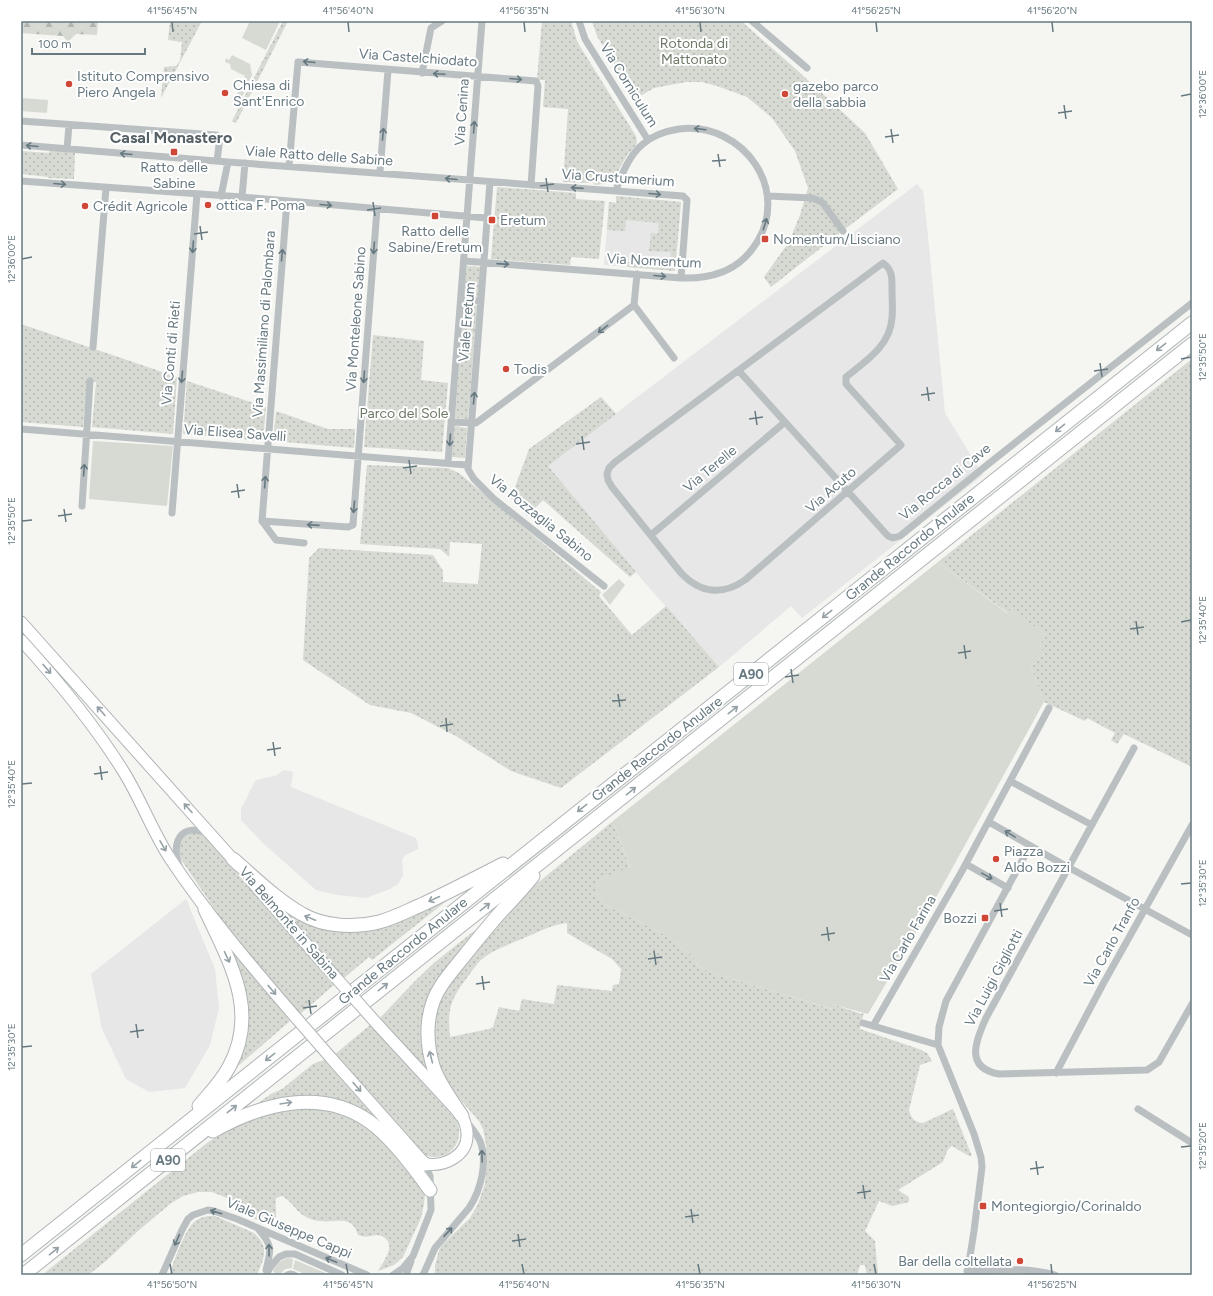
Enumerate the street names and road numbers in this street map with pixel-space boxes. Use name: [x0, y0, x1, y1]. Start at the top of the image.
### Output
street label: Via Corniculum: [596, 40, 662, 130]
street label: Via Castelchiodato: [358, 45, 478, 71]
street label: Via Cenina: [451, 78, 473, 146]
street label: Viale Ratto delle Sabine: [245, 142, 394, 170]
street label: Via Crustumerium: [561, 166, 675, 190]
street label: Via Massimiliano di Palombara: [249, 230, 279, 418]
street label: Via Monteleone Sabino: [342, 246, 370, 392]
street label: Via Nomentum: [606, 250, 702, 272]
street label: Viale Eretum: [455, 281, 479, 363]
street label: Via Conti di Rieti: [158, 300, 184, 406]
street label: Via Elisea Savelli: [183, 421, 287, 445]
street label: Via Rocca di Cave: [896, 440, 995, 524]
street label: Via Terelle: [680, 442, 740, 496]
street label: Via Acuto: [802, 463, 860, 517]
street label: Via Pozzaglia Sabino: [486, 471, 596, 565]
street label: Grande Raccordo Anulare: [842, 490, 978, 604]
road number: A90: [734, 663, 768, 685]
street label: Grande Raccordo Anulare: [588, 693, 726, 805]
street label: Via Belmonte in Sabina: [235, 863, 343, 983]
street label: Via Carlo Farina: [876, 892, 940, 986]
street label: Grande Raccordo Anulare: [335, 894, 471, 1008]
street label: Via Carlo Tranfo: [1080, 894, 1144, 990]
street label: Via Luigi Gigliotti: [961, 927, 1027, 1029]
road number: A90: [151, 1149, 185, 1171]
street label: Viale Giuseppe Cappi: [224, 1194, 354, 1262]

